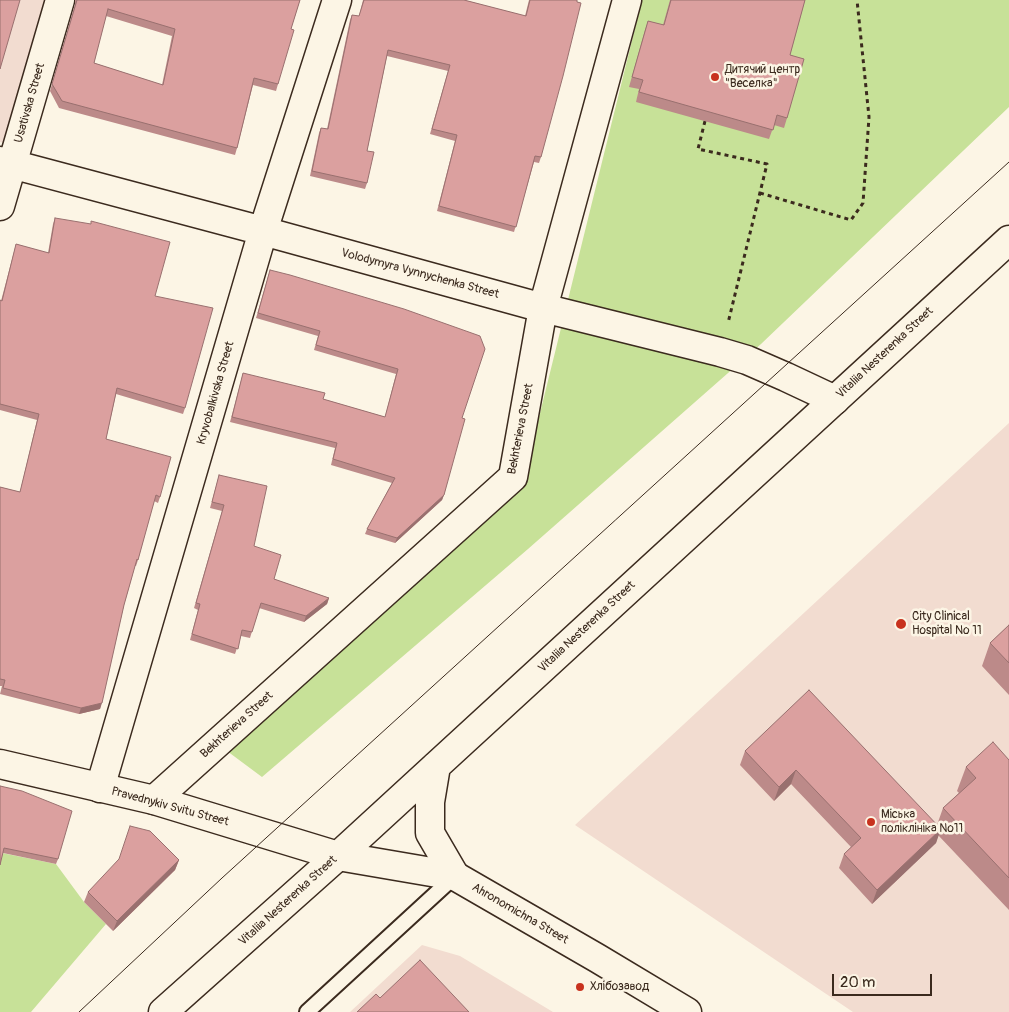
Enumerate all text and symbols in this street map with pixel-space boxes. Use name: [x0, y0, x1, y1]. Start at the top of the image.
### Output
street label: Usativska Street: [12, 61, 48, 145]
place label: Дитячий центр "Веселка": [725, 63, 800, 91]
marker: Дитячий центр "Веселка": [709, 71, 721, 83]
street label: Volodymyra Vynnychenka Street: [339, 246, 501, 302]
street label: Vitaliia Nesterenka Street: [833, 304, 937, 402]
street label: Kryvobalkivska Street: [194, 340, 238, 446]
street label: Bekhterieva Street: [505, 382, 537, 476]
street label: Vitaliia Nesterenka Street: [535, 578, 639, 676]
place label: City Clinical Hospital № 11: [912, 610, 982, 638]
marker: City Clinical Hospital № 11: [894, 617, 908, 631]
street label: Bekhterieva Street: [198, 689, 276, 761]
street label: Pravednykiv Svitu Street: [110, 784, 230, 830]
place label: Міська поліклініка №11: [881, 808, 963, 836]
marker: Міська поліклініка №11: [865, 816, 877, 828]
street label: Vitaliia Nesterenka Street: [236, 853, 340, 949]
street label: Ahronomichna Street: [469, 881, 571, 947]
scale bar: [834, 964, 934, 996]
text: 20 m: [840, 973, 875, 992]
place label: Хлібозавод: [590, 980, 649, 994]
marker: Хлібозавод: [574, 981, 586, 993]

